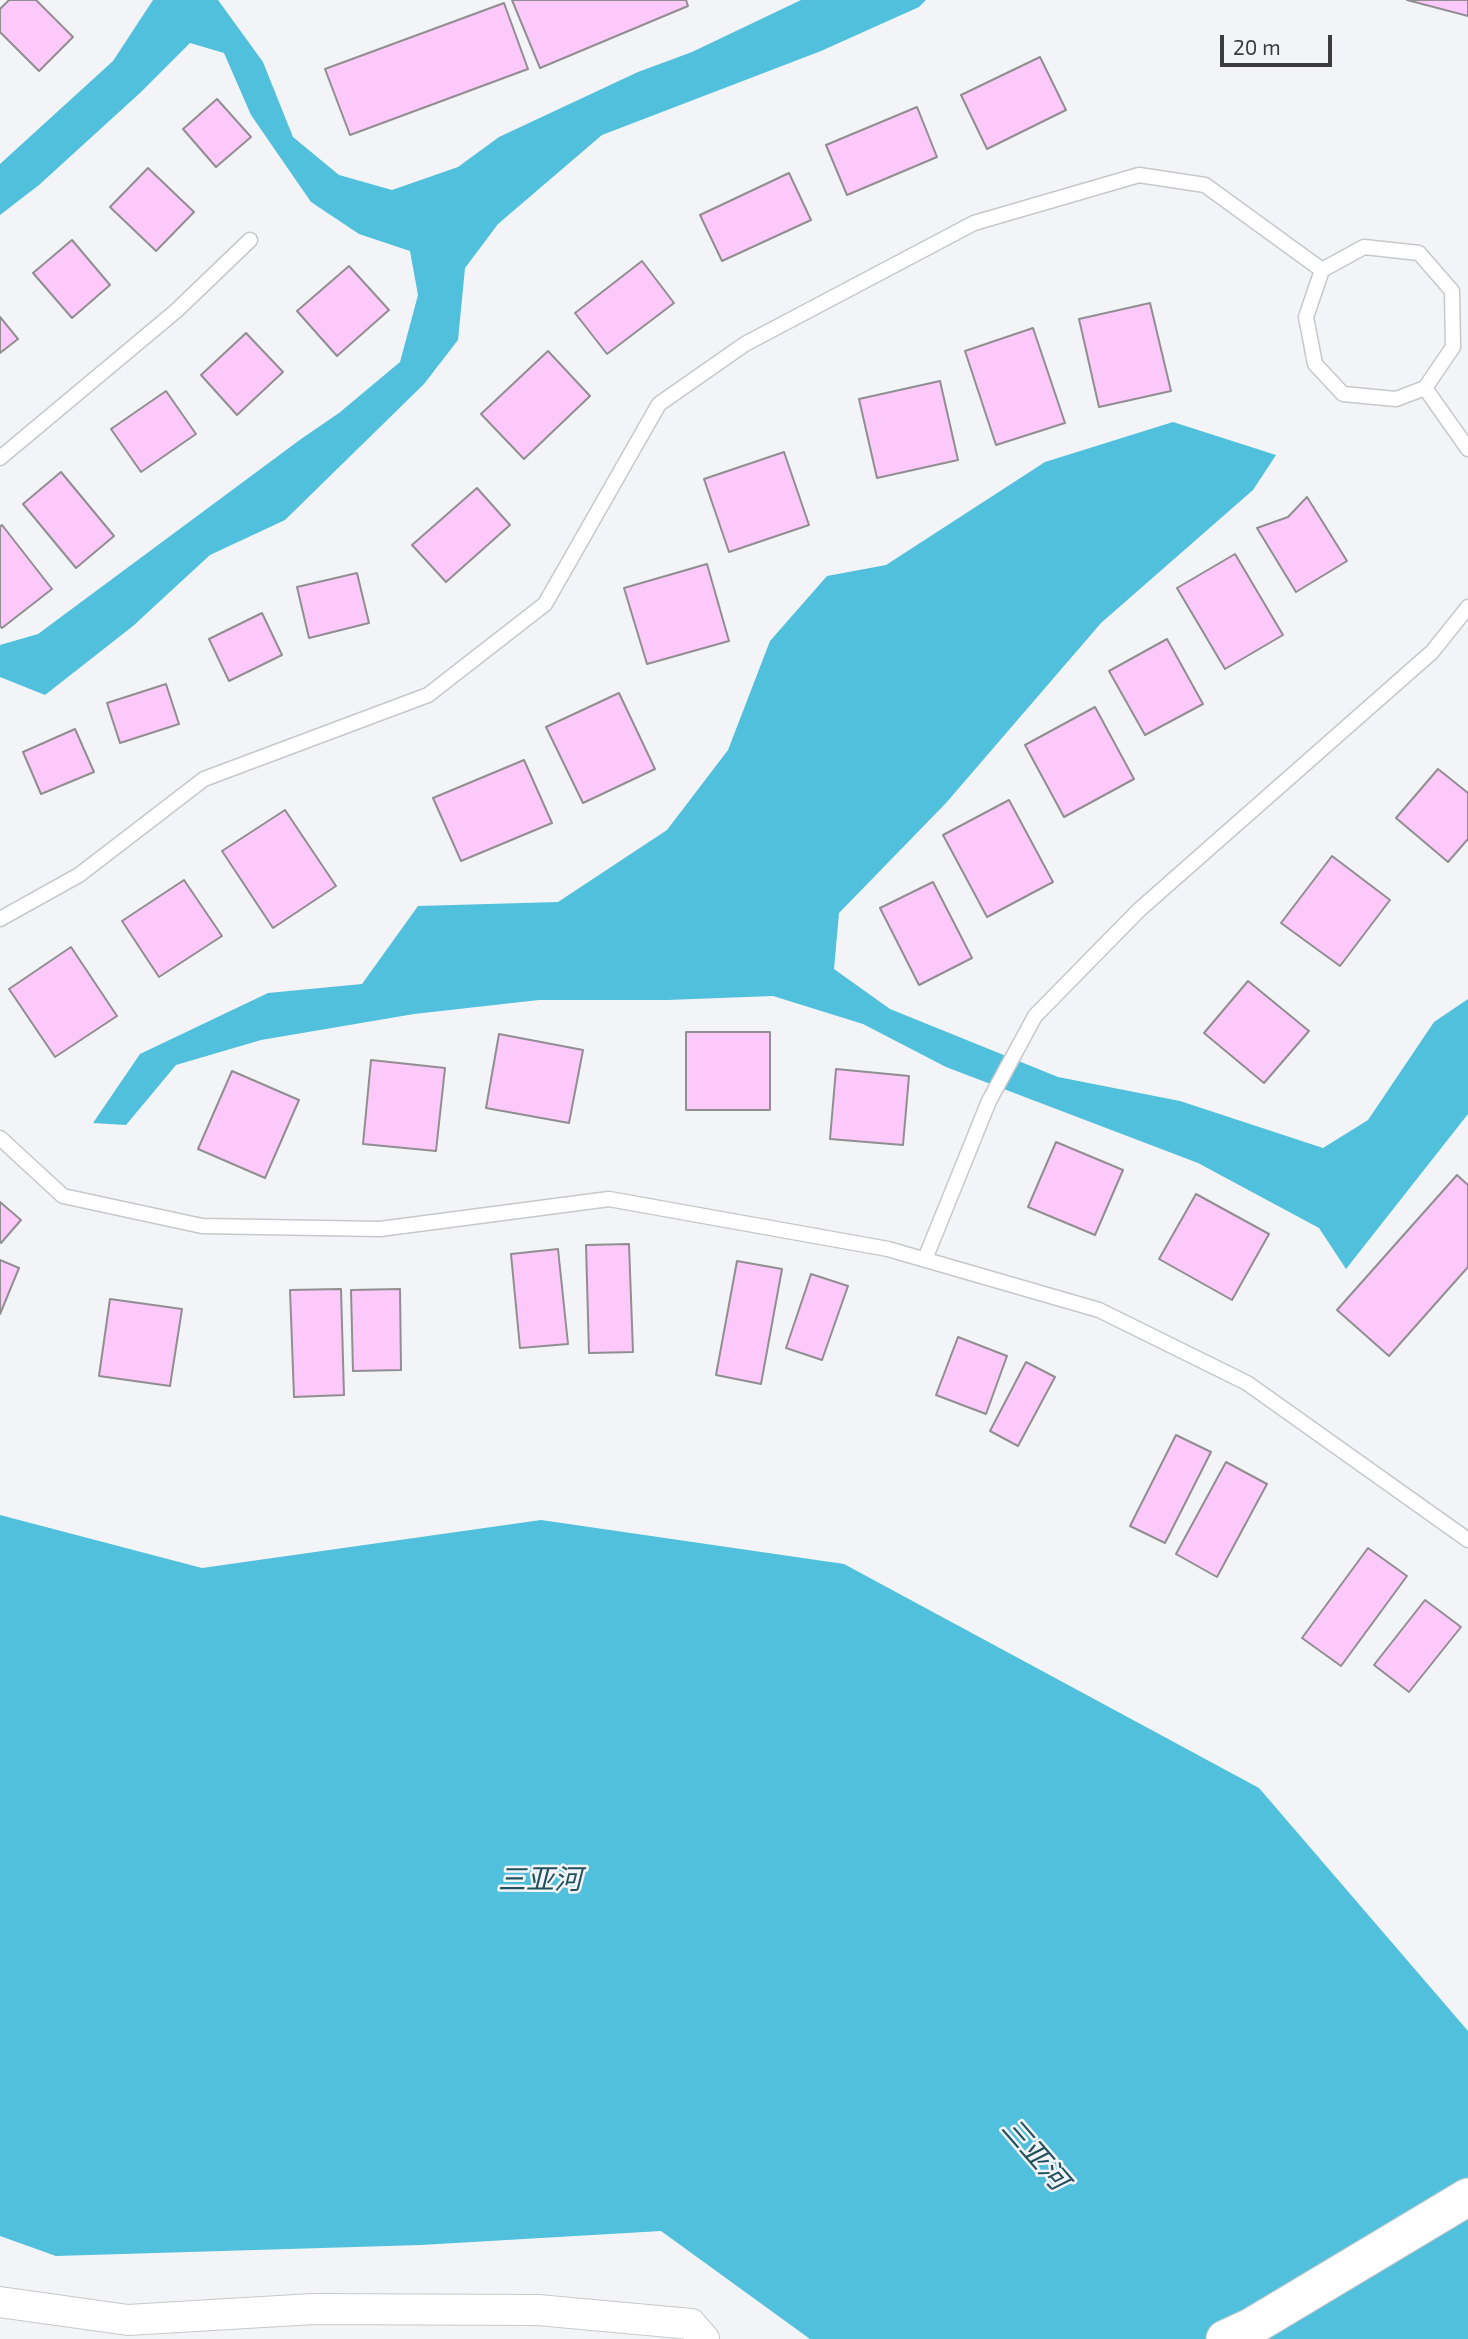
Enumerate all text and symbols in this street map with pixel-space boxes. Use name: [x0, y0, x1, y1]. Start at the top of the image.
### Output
scale bar: [1223, 21, 1335, 65]
text: 20 m: [1233, 34, 1281, 59]
water label: 三亚河: [498, 1863, 582, 1897]
water label: 三亚河: [995, 2111, 1075, 2197]

